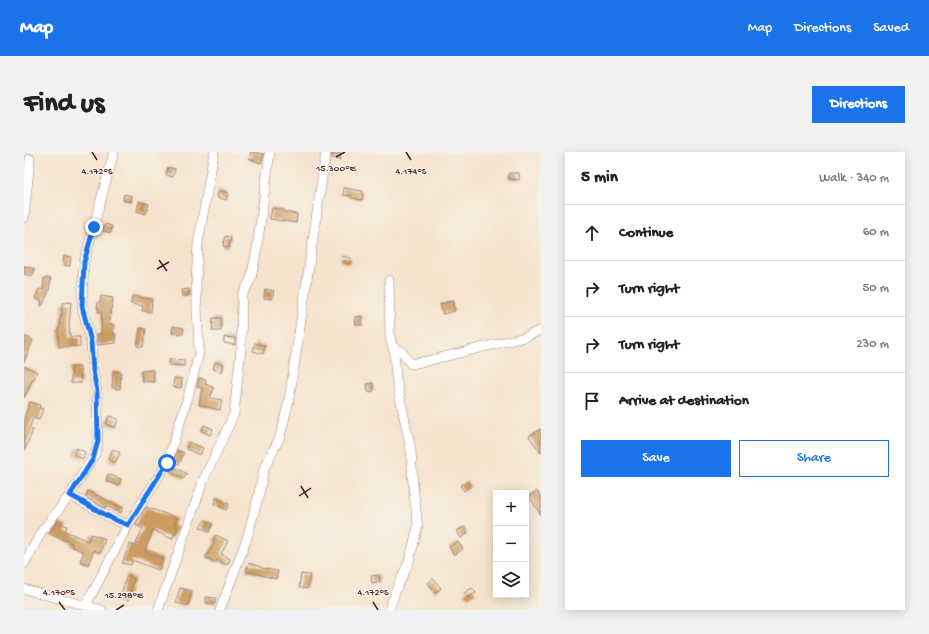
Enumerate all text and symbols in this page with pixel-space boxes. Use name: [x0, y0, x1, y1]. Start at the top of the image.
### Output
text: Map: [20, 17, 53, 40]
text: Map: [748, 20, 772, 37]
text: Directions: [794, 20, 851, 37]
text: Saved: [873, 20, 909, 37]
button: Directions: [812, 86, 905, 123]
text: Find us: [24, 88, 104, 121]
text: 15.300°E: [315, 163, 357, 175]
text: 4.172°S: [81, 166, 113, 178]
text: 4.174°S: [396, 166, 427, 178]
text: 5 min: [581, 168, 618, 188]
text: Walk · 340 m: [819, 171, 889, 186]
route end: [85, 218, 103, 236]
icon: ahead: [581, 222, 603, 244]
text: Continue: [619, 224, 673, 242]
text: 60 m: [863, 225, 889, 240]
icon: right: [581, 278, 603, 300]
text: Turn right: [619, 280, 679, 298]
text: 50 m: [862, 281, 889, 296]
icon: right: [581, 334, 603, 356]
text: Turn right: [619, 336, 679, 354]
text: 230 m: [856, 337, 889, 352]
icon: arrive: [581, 390, 603, 412]
text: Arrive at destination: [619, 392, 749, 410]
button: Save: [581, 440, 731, 477]
button: Share: [739, 440, 889, 477]
route start: [158, 454, 176, 472]
map controls: [493, 490, 529, 598]
button: +: [493, 490, 529, 526]
button: −: [493, 526, 529, 562]
button: layers: [493, 562, 529, 598]
text: 4.170°S: [43, 587, 75, 599]
text: 4.172°S: [357, 587, 389, 599]
text: 15.298°E: [104, 590, 144, 602]

